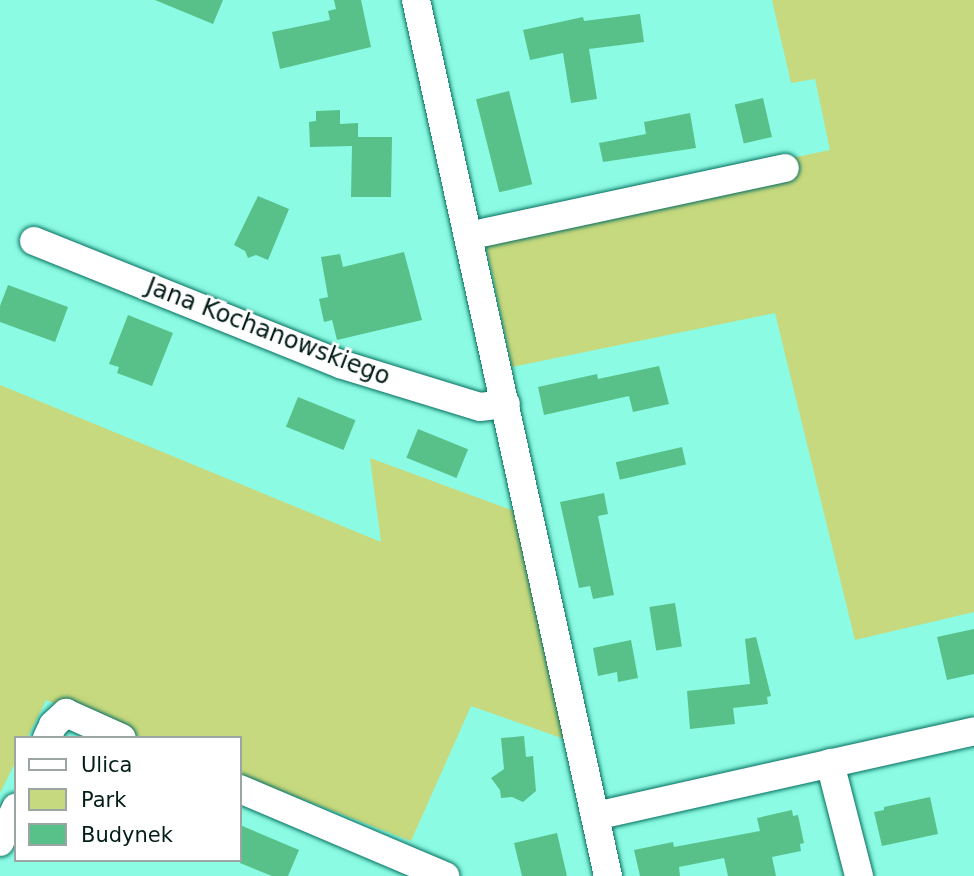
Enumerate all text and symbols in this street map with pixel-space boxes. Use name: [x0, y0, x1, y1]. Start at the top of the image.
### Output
street label: Jana Kochanowskiego: [142, 272, 394, 392]
legend: [14, 736, 242, 862]
text: Ulica: [81, 753, 132, 777]
text: Park: [81, 788, 126, 812]
text: Budynek: [81, 823, 173, 847]

